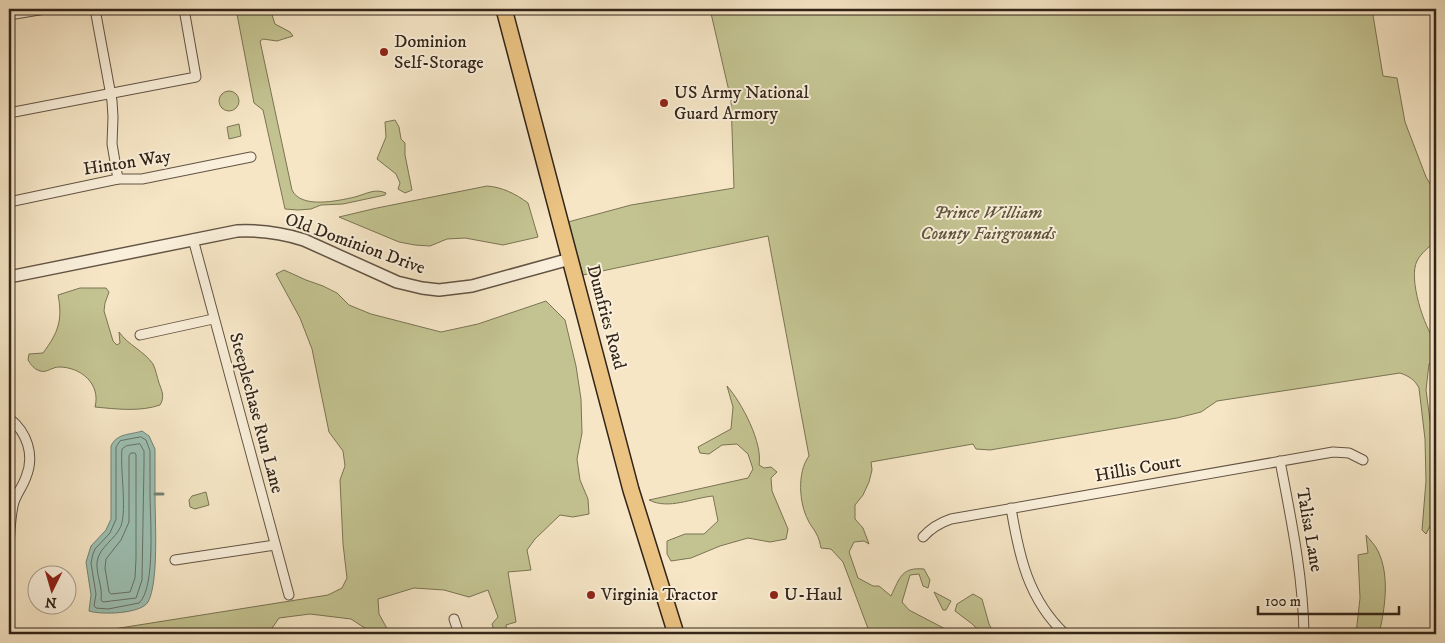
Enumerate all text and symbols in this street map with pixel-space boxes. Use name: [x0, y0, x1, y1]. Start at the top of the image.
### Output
place label: Dominion Self-Storage: [394, 31, 484, 74]
marker: Dominion Self-Storage: [378, 46, 390, 58]
place label: US Army National Guard Armory: [674, 82, 809, 125]
marker: US Army National Guard Armory: [658, 97, 670, 109]
street label: Hinton Way: [82, 145, 173, 181]
park label: Prince William County Fairgrounds: [920, 202, 1056, 245]
street label: Old Dominion Drive: [282, 208, 428, 280]
street label: Dumfries Road: [581, 262, 631, 372]
street label: Steeplechase Run Lane: [224, 330, 288, 496]
street label: Hillis Court: [1093, 451, 1183, 487]
street label: Talisa Lane: [1291, 486, 1327, 574]
north arrow: [28, 566, 78, 616]
scale bar: [1258, 583, 1399, 615]
place label: Virginia Tractor: [600, 584, 718, 606]
place label: U-Haul: [784, 584, 843, 606]
marker: Virginia Tractor: [585, 589, 597, 601]
marker: U-Haul: [768, 589, 780, 601]
text: N: [44, 592, 57, 611]
text: 100 m: [1265, 592, 1301, 611]

